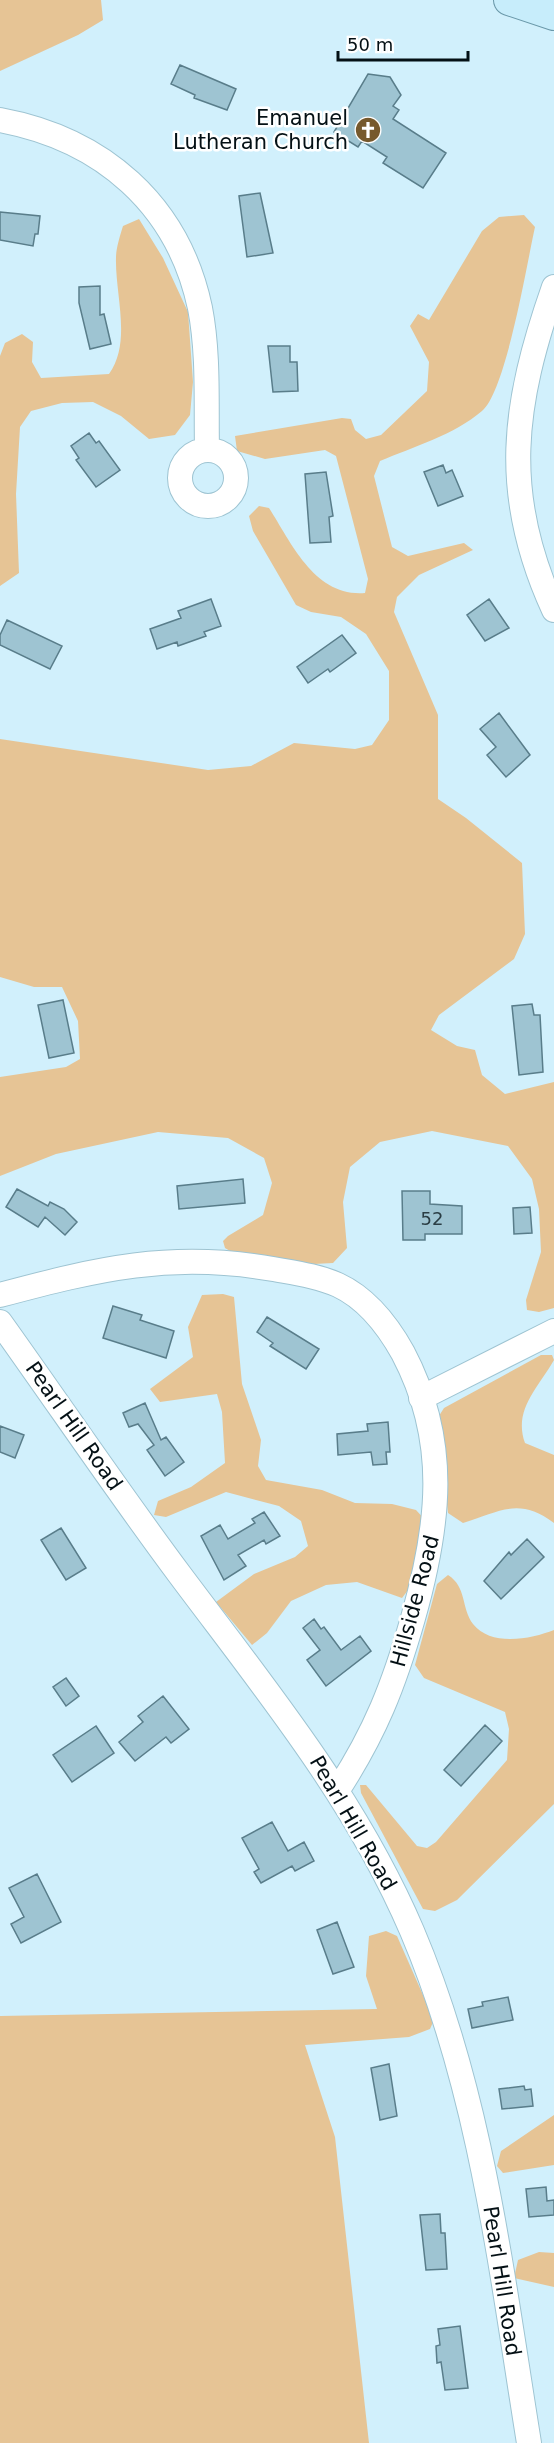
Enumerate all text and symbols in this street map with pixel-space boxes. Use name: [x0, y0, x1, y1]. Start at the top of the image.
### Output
scale bar: [338, 24, 468, 62]
text: 50 m: [347, 34, 393, 55]
place label: Emanuel Lutheran Church: [173, 106, 348, 154]
church icon: Emanuel Lutheran Church: [353, 115, 383, 145]
house number: 52: [421, 1208, 443, 1229]
street label: Pearl Hill Road: [21, 1357, 127, 1495]
street label: Hillside Road: [386, 1532, 444, 1670]
street label: Pearl Hill Road: [305, 1751, 401, 1895]
street label: Pearl Hill Road: [478, 2204, 526, 2358]

